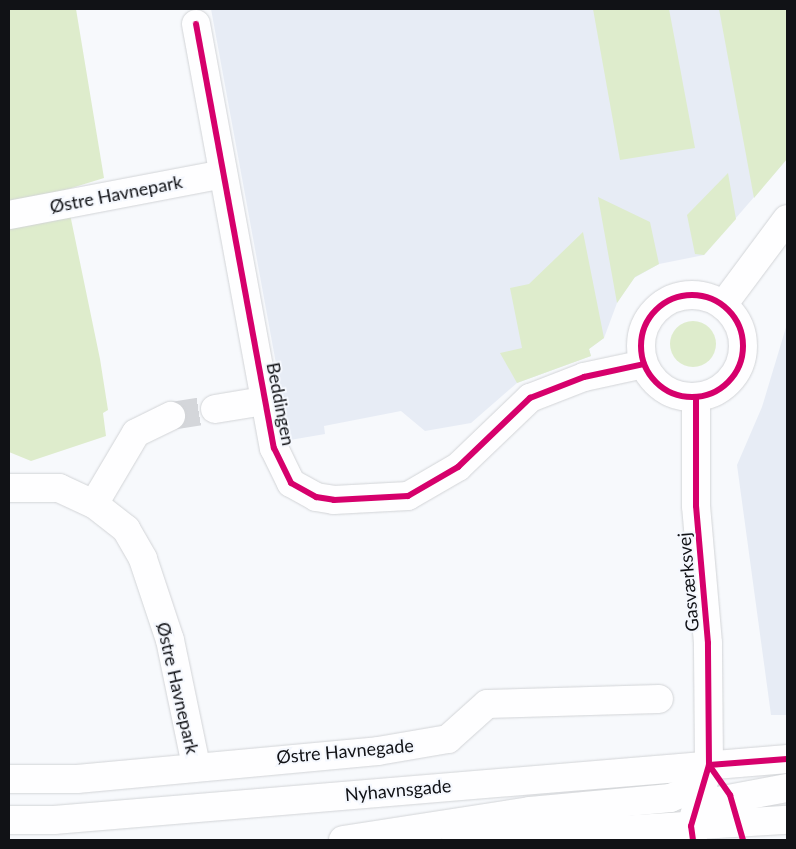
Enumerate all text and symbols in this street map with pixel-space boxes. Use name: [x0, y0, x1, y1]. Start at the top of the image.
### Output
street label: Østre Havnepark: [48, 171, 184, 217]
street label: Beddingen: [262, 361, 300, 447]
street label: Gasværksvej: [673, 532, 703, 632]
street label: Østre Havnepark: [152, 620, 204, 756]
street label: Østre Havnegade: [275, 734, 415, 768]
street label: Nyhavnsgade: [344, 775, 452, 805]

